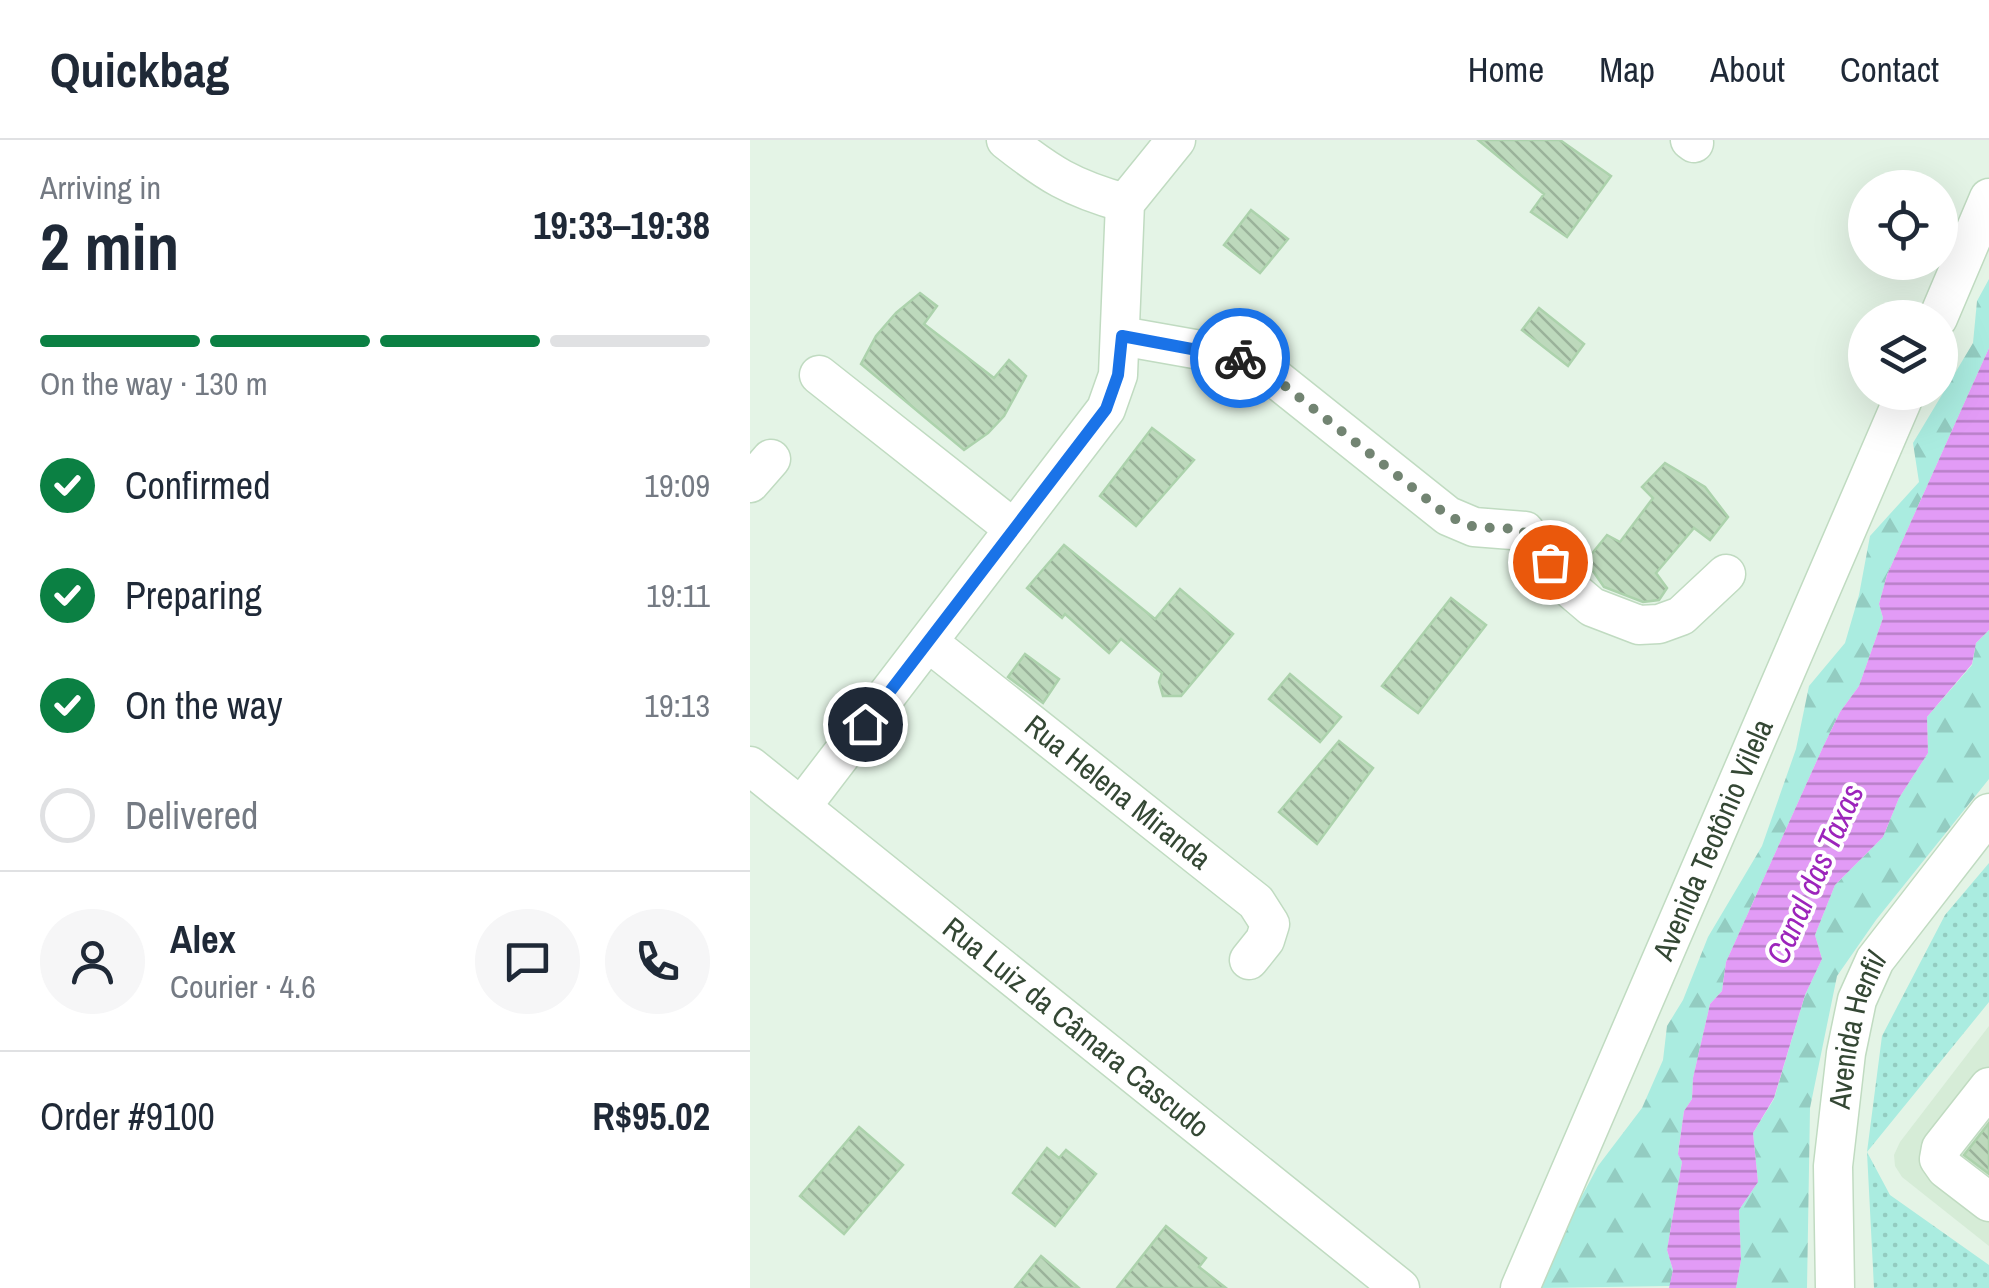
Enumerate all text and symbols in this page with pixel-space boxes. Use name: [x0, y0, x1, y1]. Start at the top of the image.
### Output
text: Quickbag: [50, 37, 229, 102]
text: Home: [1468, 46, 1544, 93]
text: Map: [1599, 46, 1655, 93]
text: About: [1710, 46, 1785, 93]
text: Contact: [1840, 46, 1939, 93]
text: Arriving in: [40, 166, 161, 209]
map controls: [1848, 170, 1958, 410]
button: locate: [1848, 170, 1958, 280]
text: 19:33–19:38: [533, 200, 710, 251]
text: 2 min: [40, 203, 179, 290]
button: layers: [1848, 300, 1958, 410]
courier: [1190, 308, 1290, 408]
icon: bike: [1213, 331, 1268, 386]
text: On the way · 130 m: [40, 362, 268, 405]
icon: check: [40, 458, 95, 513]
text: Confirmed: [125, 460, 270, 511]
text: 19:09: [644, 464, 710, 507]
pin: [1508, 520, 1593, 605]
icon: bag: [1523, 535, 1578, 590]
icon: check: [40, 568, 95, 623]
text: Preparing: [125, 570, 262, 621]
text: 19:11: [646, 574, 710, 617]
icon: check: [40, 678, 95, 733]
text: On the way: [125, 680, 283, 731]
pin: [823, 682, 908, 767]
text: 19:13: [644, 684, 710, 727]
icon: home: [838, 697, 893, 752]
street label: Rua Helena Miranda: [1017, 705, 1220, 878]
street label: Avenida Teotônio Vilela: [1642, 712, 1782, 967]
water label: Canal das Taxas: [1756, 777, 1873, 971]
text: Delivered: [125, 790, 258, 841]
street label: Rua Luiz da Câmara Cascudo: [935, 908, 1218, 1146]
button: person: [40, 909, 145, 1014]
button: chat: [475, 909, 580, 1014]
button: phone: [605, 909, 710, 1014]
text: Alex: [170, 914, 236, 965]
street label: Avenida Henfil: [1819, 942, 1894, 1112]
text: Courier · 4.6: [170, 965, 316, 1008]
text: Order #9100: [40, 1091, 215, 1142]
text: R$95.02: [592, 1091, 710, 1142]

